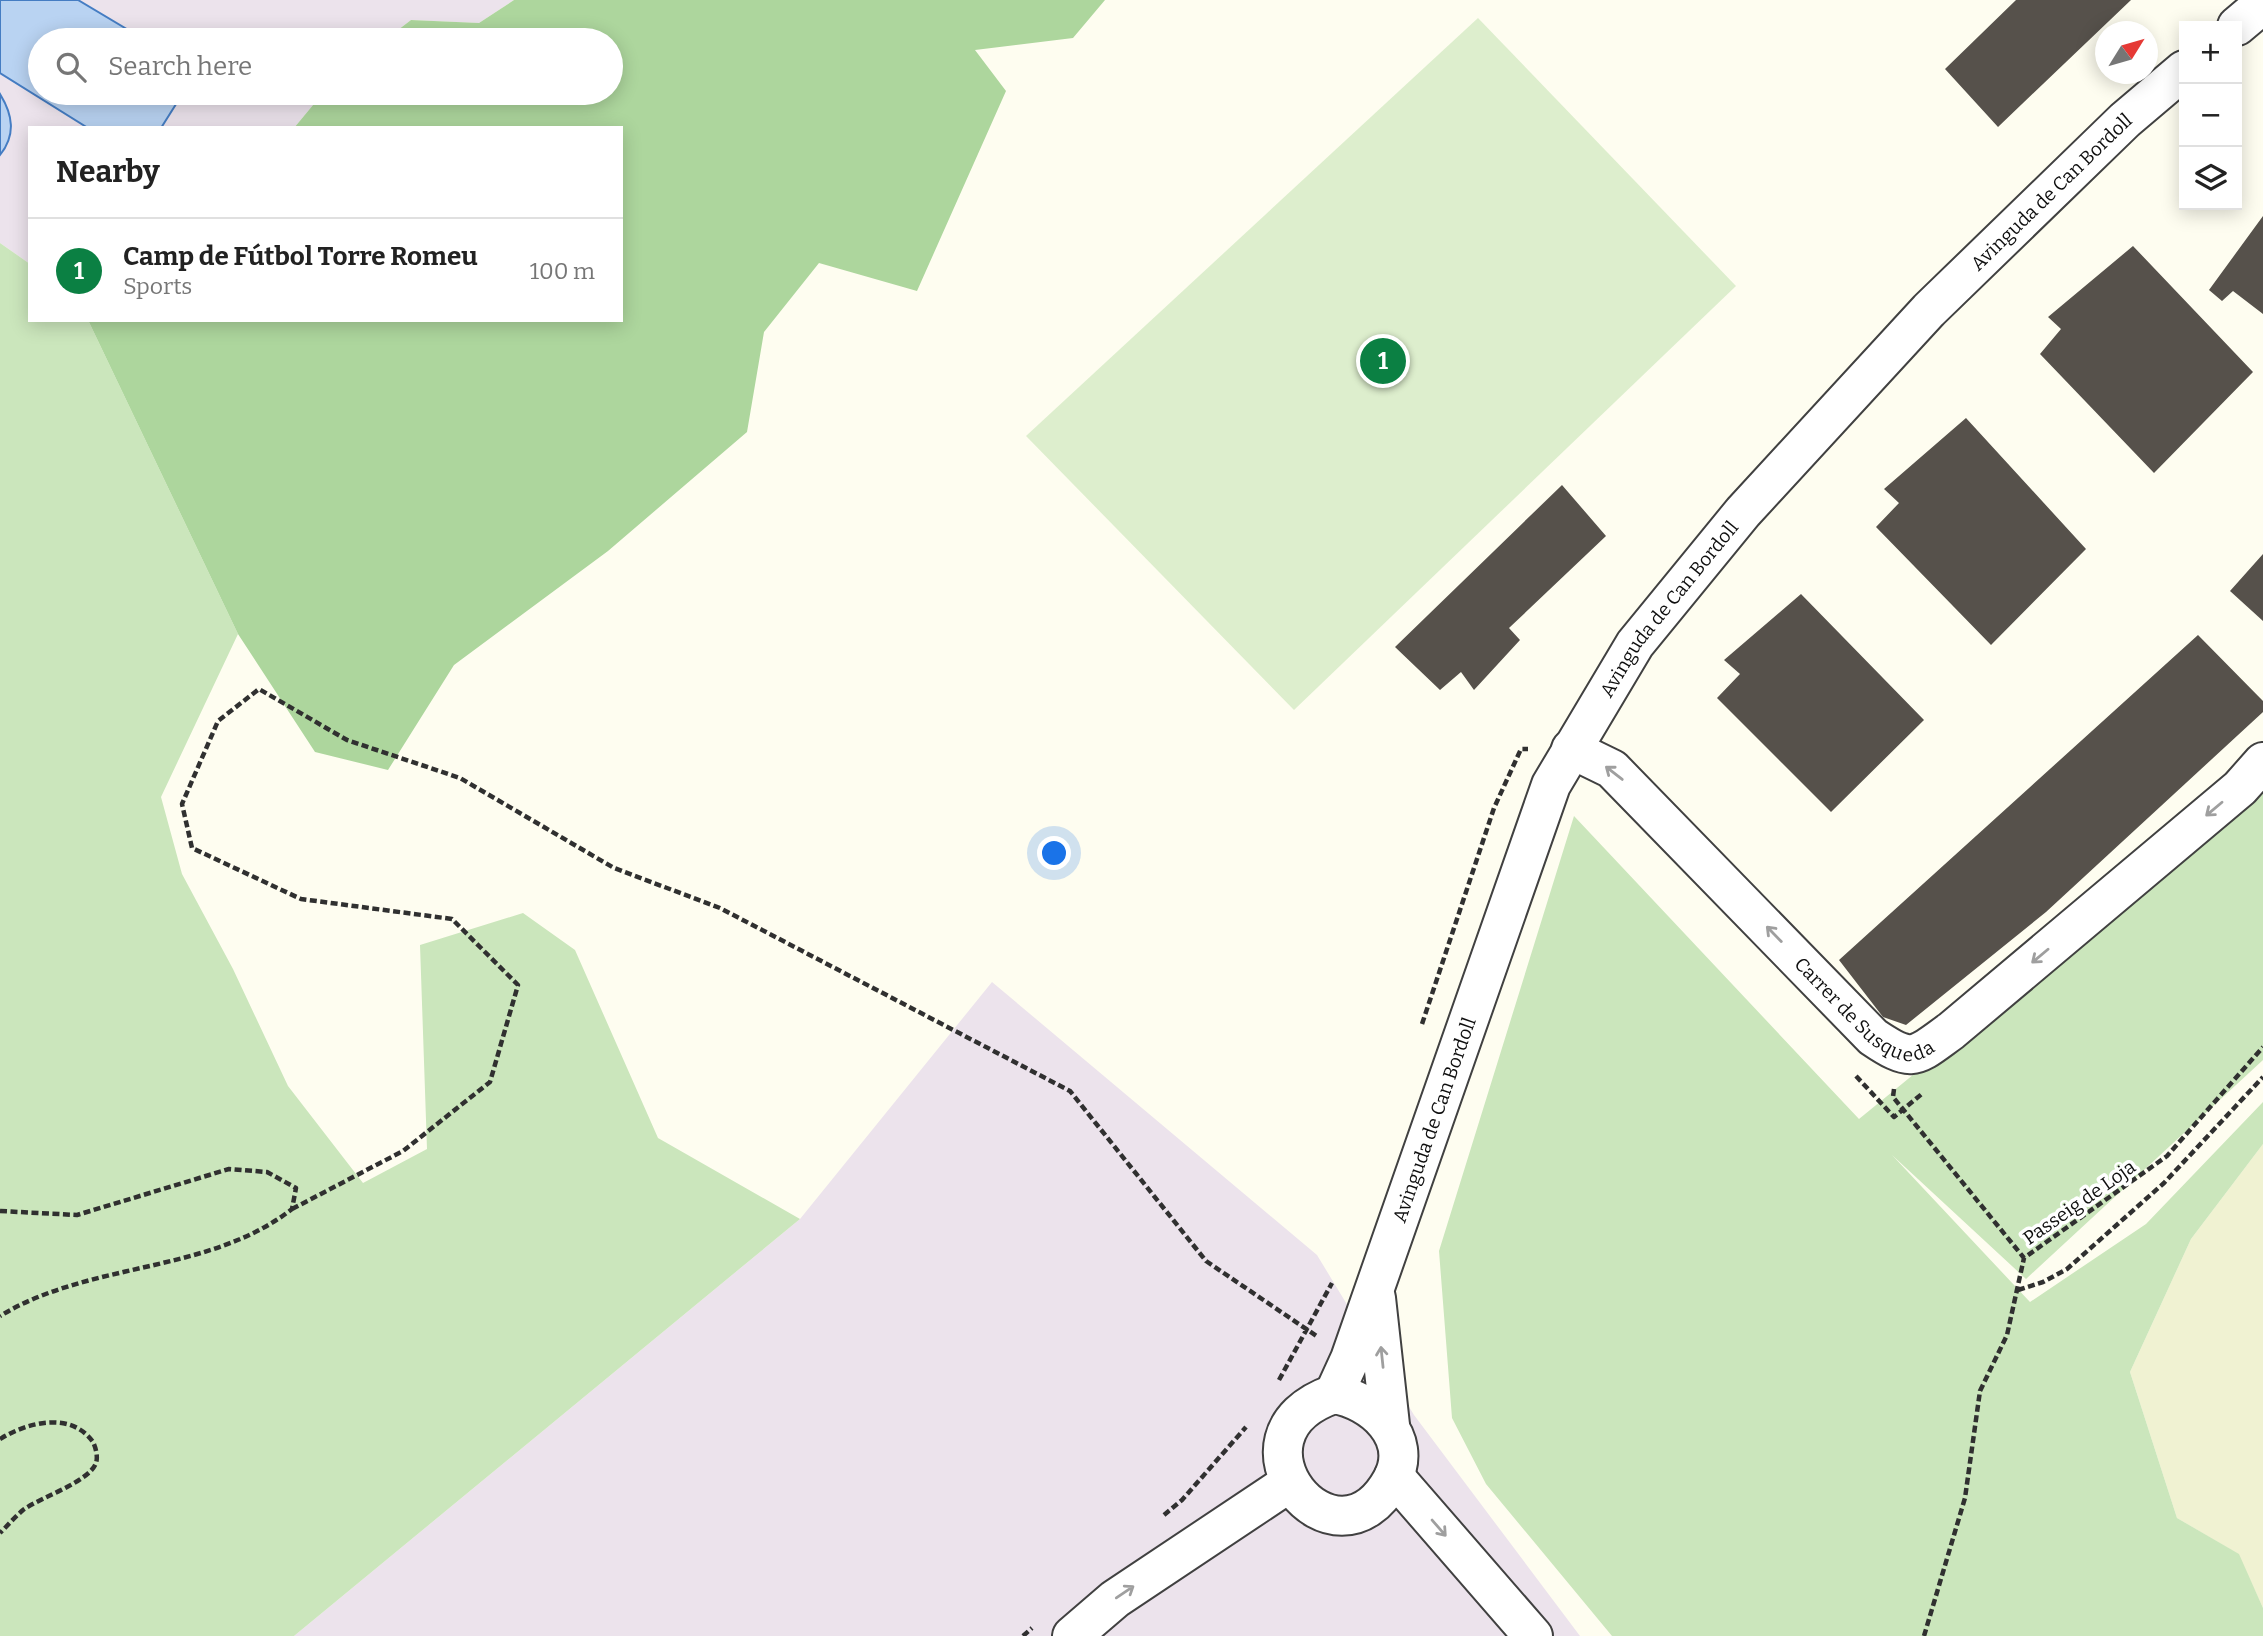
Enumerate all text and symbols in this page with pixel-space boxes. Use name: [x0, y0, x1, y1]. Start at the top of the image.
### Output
north arrow: [2095, 21, 2158, 84]
map controls: [2179, 21, 2242, 210]
button: +: [2179, 21, 2242, 84]
search box: [28, 28, 623, 105]
icon: search: [52, 48, 90, 86]
text: Search here: [108, 51, 252, 82]
button: −: [2179, 84, 2242, 147]
street label: Avinguda de Can Bordoll: [1966, 108, 2136, 275]
button: layers: [2179, 147, 2242, 210]
text: Nearby: [56, 154, 160, 190]
text: Camp de Fútbol Torre Romeu: [123, 241, 478, 272]
text: 1: [74, 257, 84, 285]
text: 100 m: [530, 257, 595, 285]
text: Sports: [123, 272, 192, 300]
pin: 1: [1360, 335, 1406, 387]
street label: Avinguda de Can Bordoll: [1595, 516, 1743, 701]
one-way arrow: [1606, 765, 1624, 780]
one-way arrow: [2205, 801, 2223, 817]
your location: [1037, 836, 1071, 870]
one-way arrow: [1766, 926, 1783, 943]
one-way arrow: [2031, 948, 2049, 964]
street label: Carrer de Susqueda: [1790, 952, 1939, 1066]
street label: Avinguda de Can Bordoll: [1388, 1014, 1481, 1225]
street label: Passeig de Loja: [2019, 1155, 2140, 1250]
one-way arrow: [1376, 1346, 1389, 1369]
one-way arrow: [1431, 1518, 1447, 1536]
one-way arrow: [1115, 1585, 1134, 1600]

